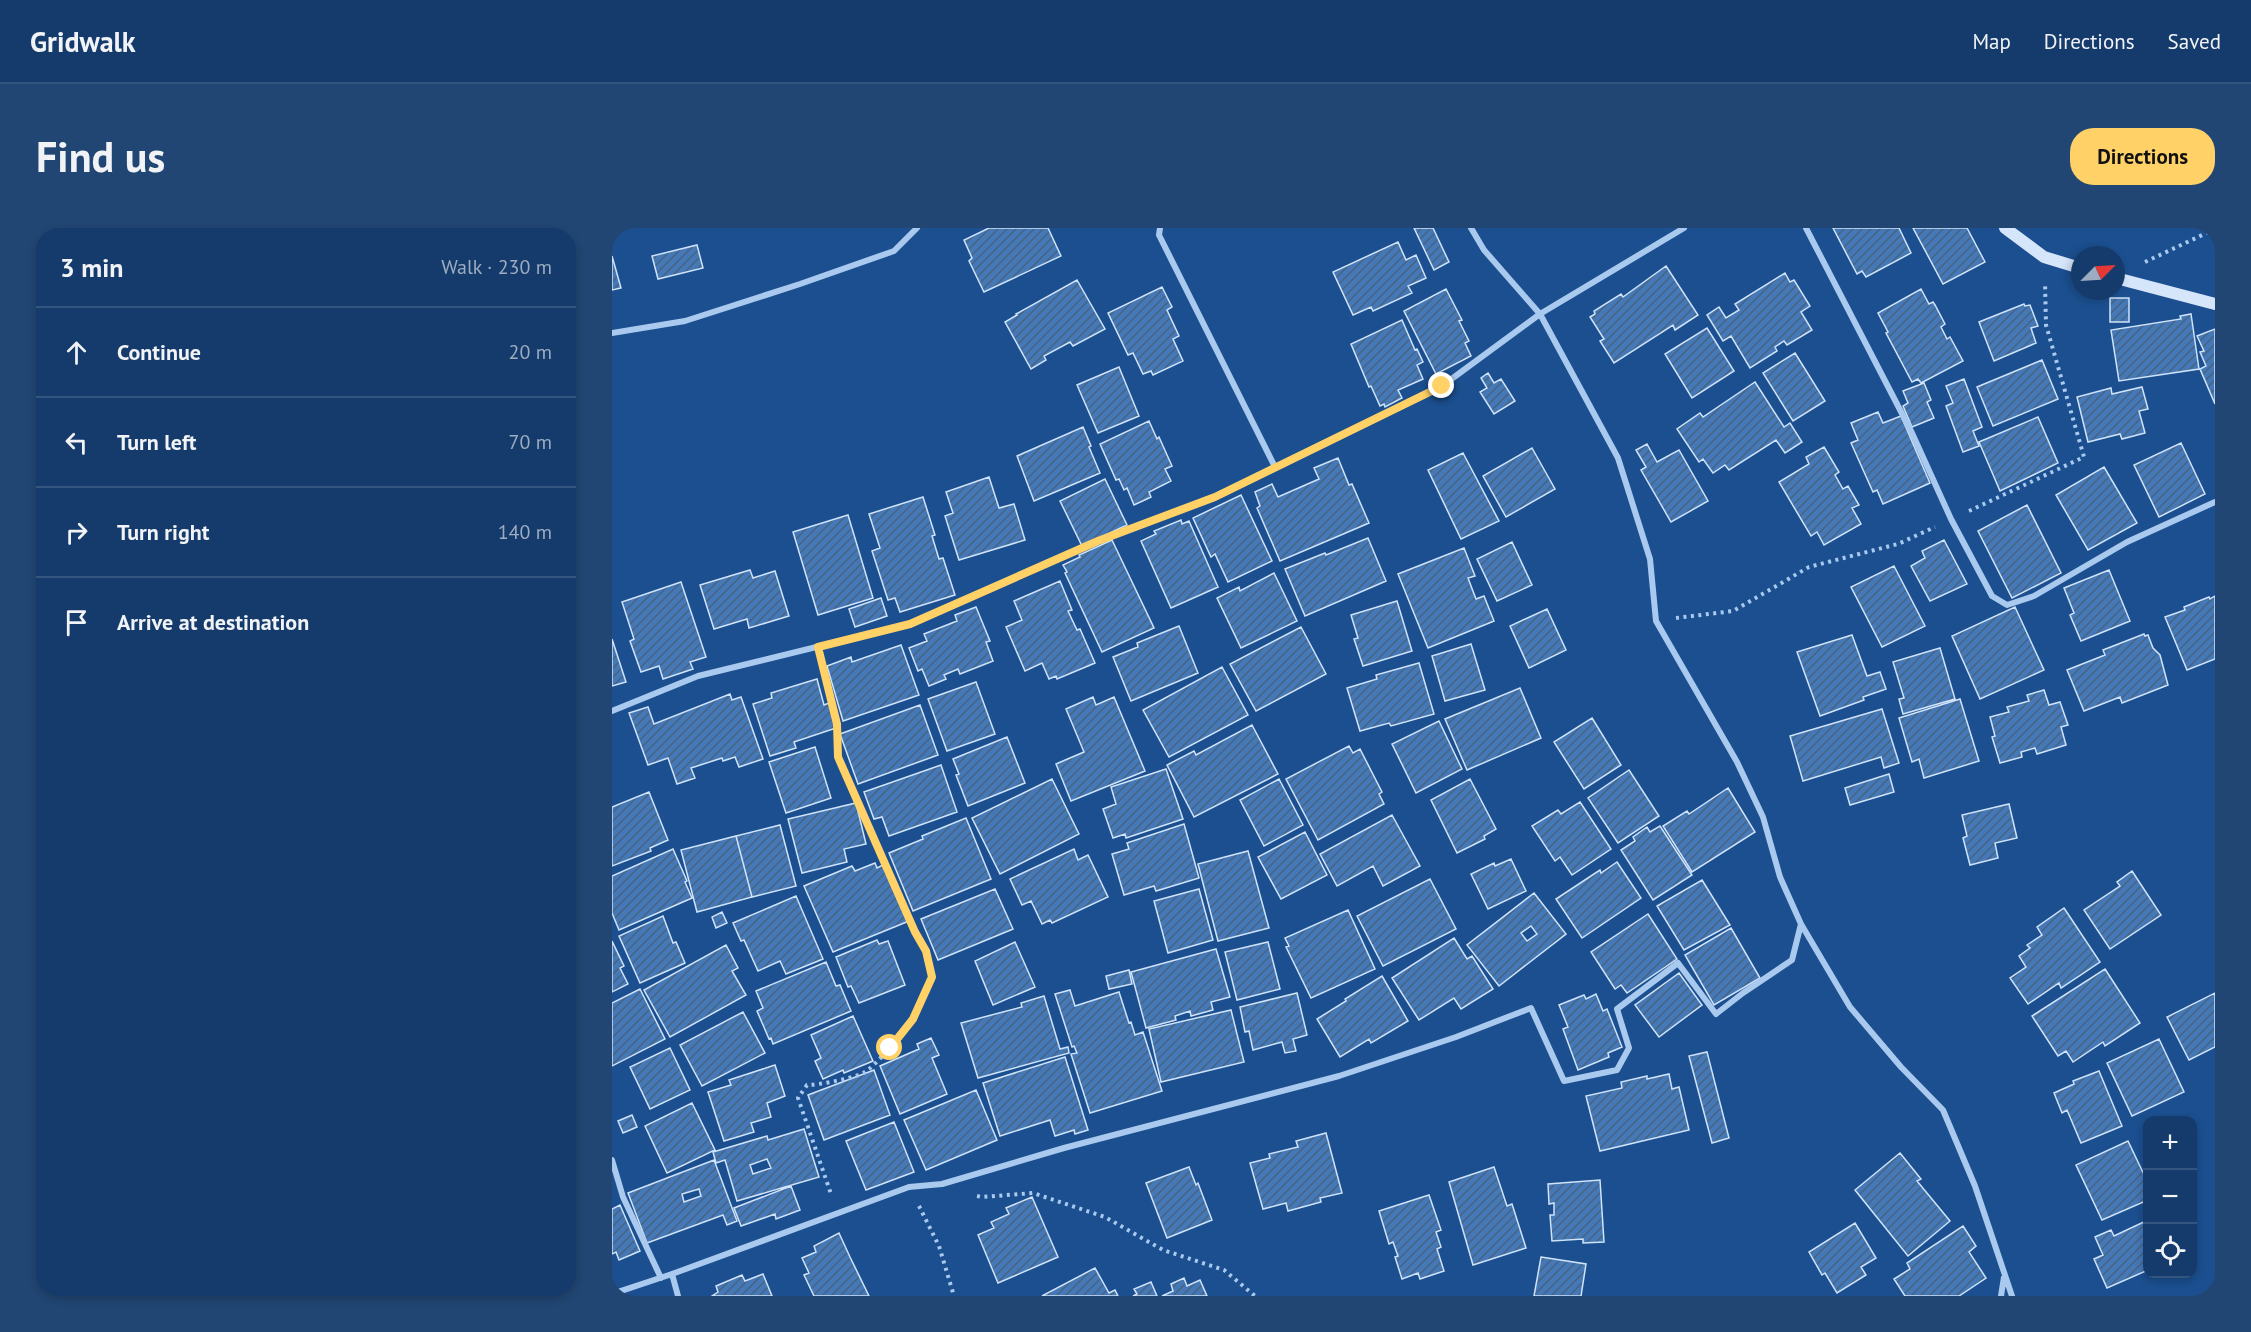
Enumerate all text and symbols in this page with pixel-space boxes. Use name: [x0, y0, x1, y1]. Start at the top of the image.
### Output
text: Gridwalk: [30, 23, 136, 60]
text: Map: [1972, 28, 2011, 55]
text: Directions: [2044, 28, 2135, 55]
text: Saved: [2168, 28, 2221, 55]
button: Directions: [2070, 128, 2215, 185]
text: Find us: [36, 129, 165, 184]
north arrow: [2071, 246, 2125, 300]
text: 3 min: [60, 251, 123, 284]
text: Walk · 230 m: [441, 254, 552, 280]
icon: ahead: [60, 336, 93, 369]
text: Continue: [117, 338, 201, 366]
text: 20 m: [509, 339, 552, 365]
route end: [1428, 372, 1454, 398]
icon: left: [60, 426, 93, 459]
text: Turn left: [117, 428, 197, 456]
text: 70 m: [509, 429, 552, 455]
icon: right: [60, 516, 93, 549]
text: Turn right: [117, 518, 209, 546]
text: 140 m: [498, 519, 552, 545]
icon: arrive: [60, 606, 93, 639]
text: Arrive at destination: [117, 608, 309, 636]
route start: [876, 1034, 902, 1060]
map controls: [2143, 1116, 2197, 1278]
button: +: [2143, 1116, 2197, 1170]
button: −: [2143, 1170, 2197, 1224]
button: locate: [2143, 1224, 2197, 1278]

